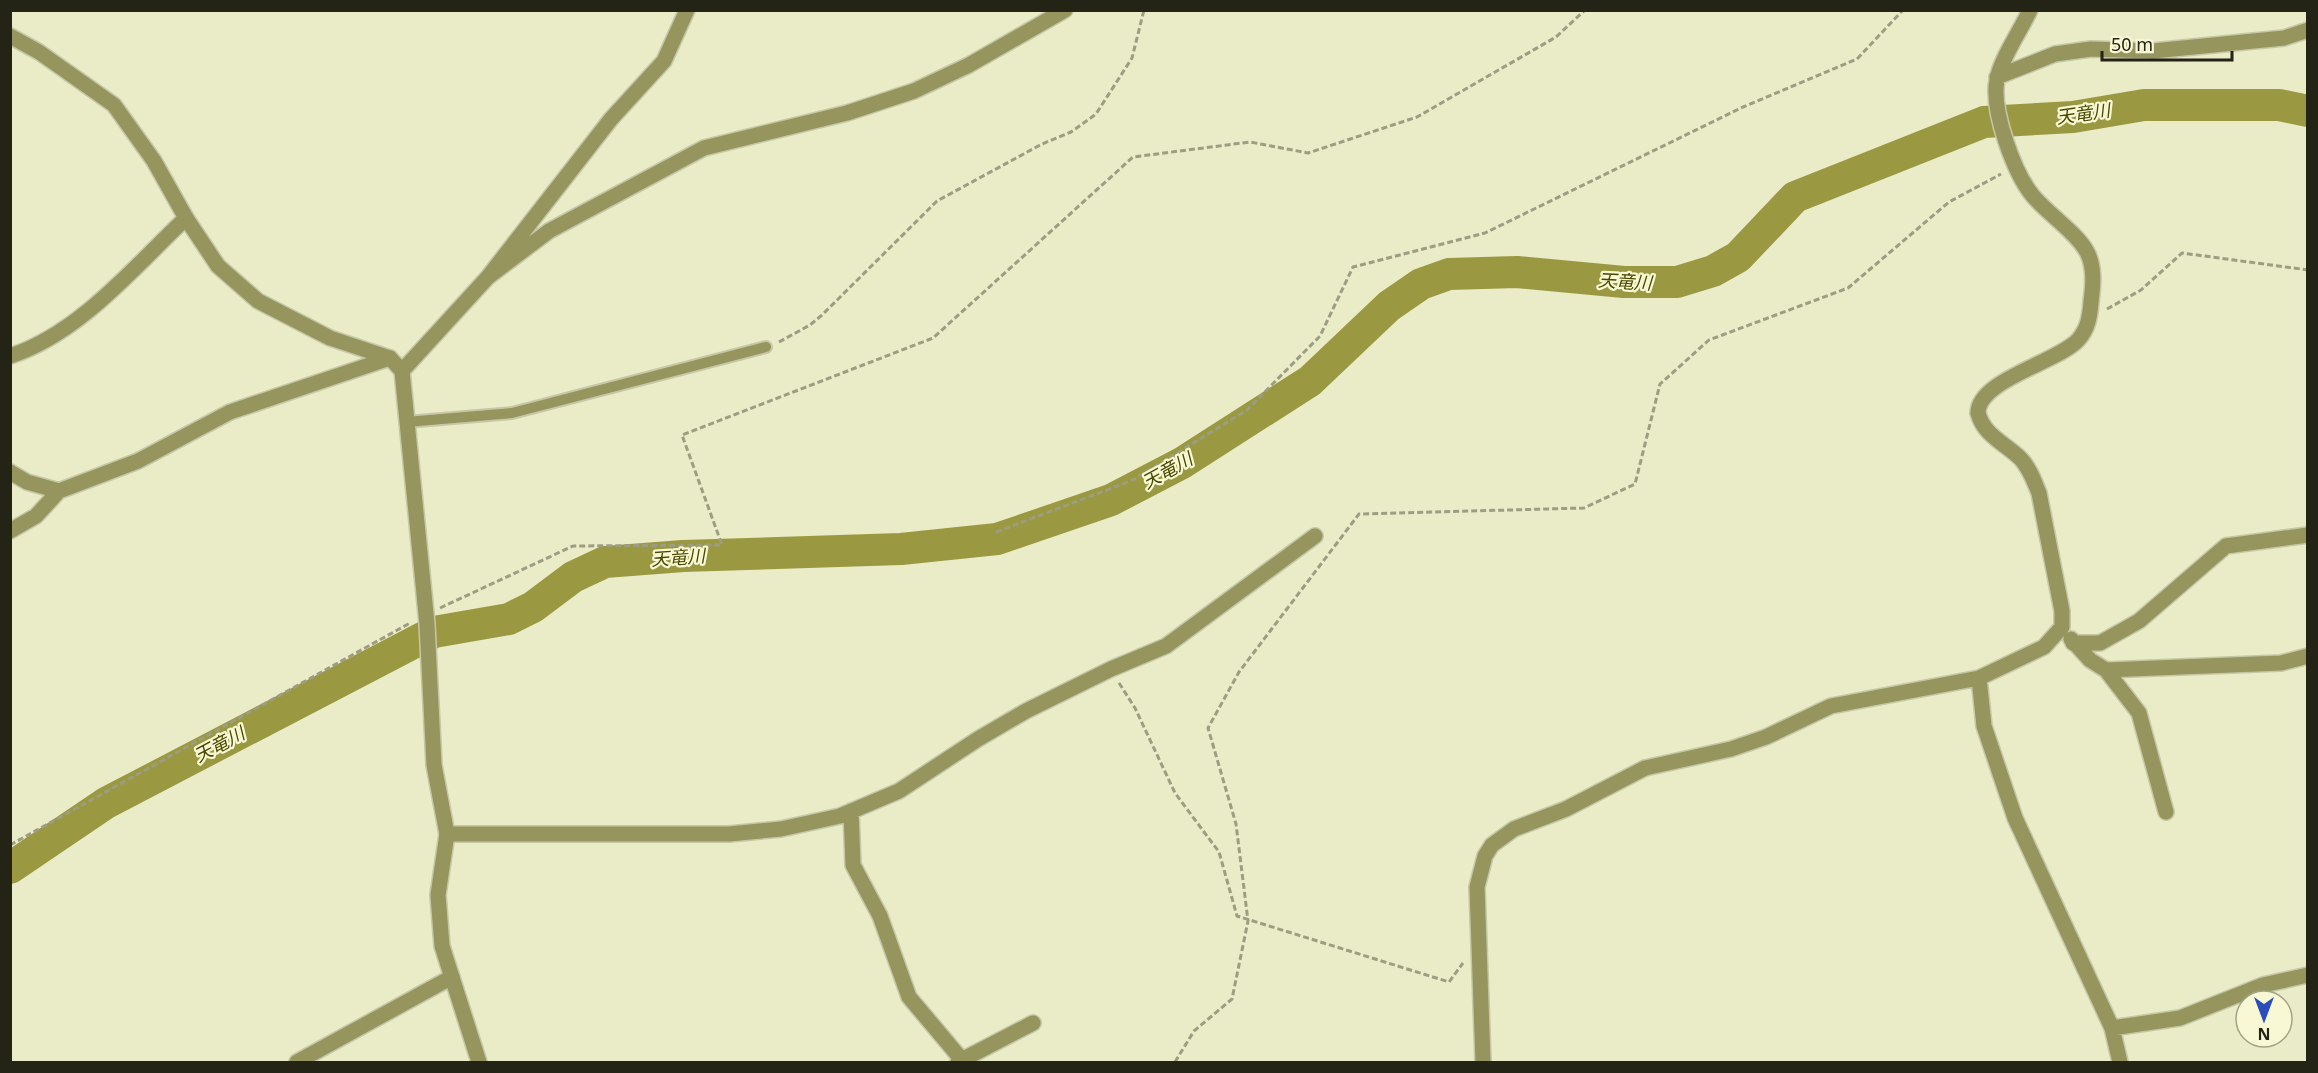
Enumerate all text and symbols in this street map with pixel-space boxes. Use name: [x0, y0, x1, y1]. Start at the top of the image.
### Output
scale bar: [2102, 24, 2232, 62]
text: 50 m: [2111, 32, 2153, 56]
water label: 天竜川: [2055, 97, 2113, 129]
water label: 天竜川: [1597, 268, 1655, 295]
water label: 天竜川: [1138, 445, 1198, 494]
water label: 天竜川: [650, 543, 708, 571]
water label: 天竜川: [190, 720, 250, 767]
north arrow: [2234, 989, 2294, 1049]
text: N: [2257, 1023, 2271, 1045]

